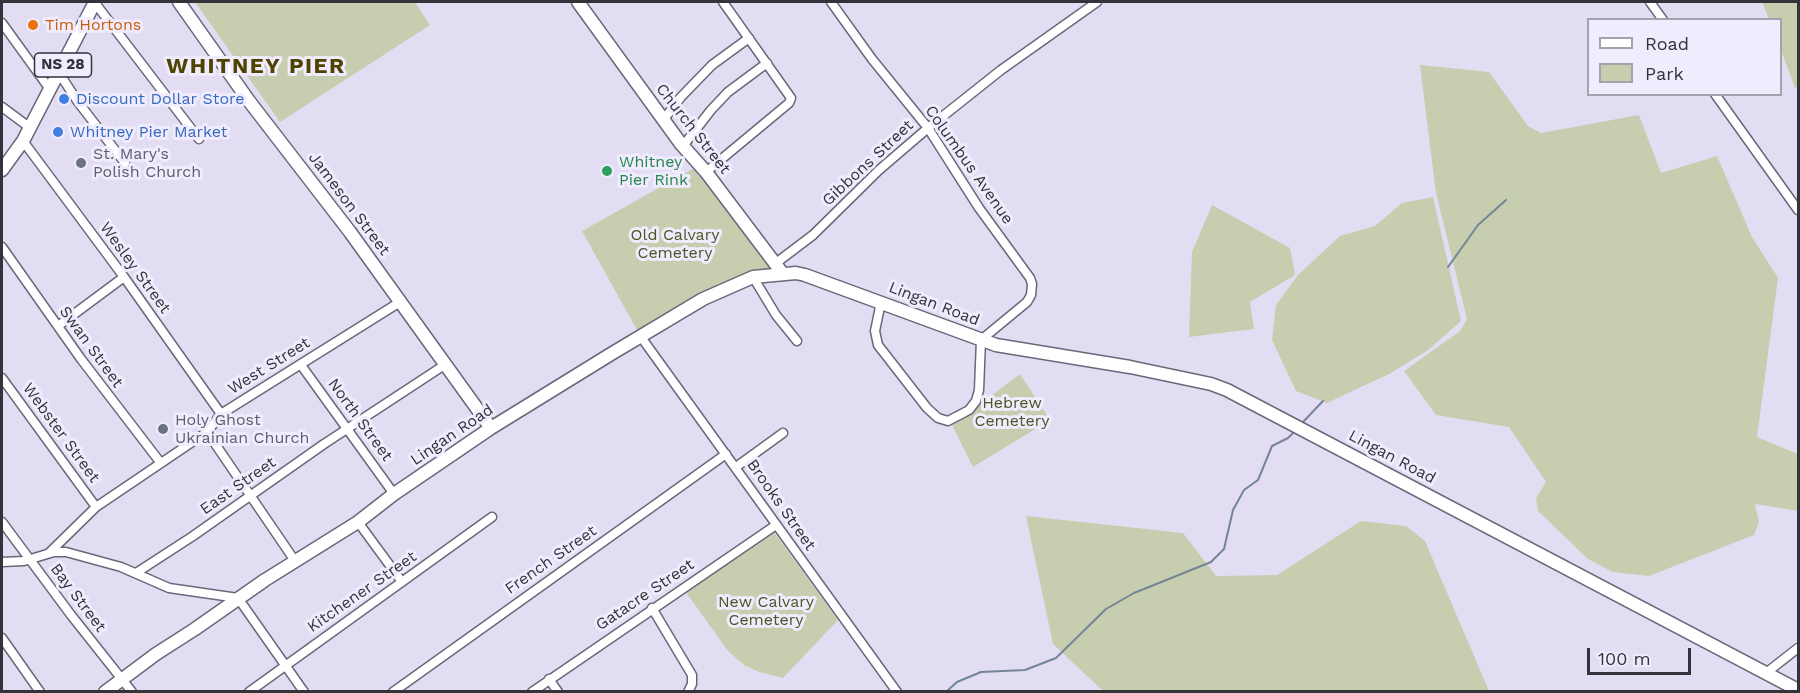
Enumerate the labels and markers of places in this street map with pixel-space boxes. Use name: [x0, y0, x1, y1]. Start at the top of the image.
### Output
place label: Tim Hortons: [45, 15, 141, 35]
marker: Tim Hortons: [26, 18, 40, 32]
place label: Discount Dollar Store: [76, 89, 245, 109]
marker: Discount Dollar Store: [57, 92, 71, 106]
place label: Whitney Pier Market: [70, 122, 228, 142]
marker: Whitney Pier Market: [51, 125, 65, 139]
place label: St. Mary's Polish Church: [93, 144, 201, 182]
place label: Whitney Pier Rink: [619, 152, 688, 190]
marker: St. Mary's Polish Church: [74, 156, 88, 170]
marker: Whitney Pier Rink: [600, 164, 614, 178]
place label: Holy Ghost Ukrainian Church: [175, 410, 309, 448]
marker: Holy Ghost Ukrainian Church: [156, 422, 170, 436]

